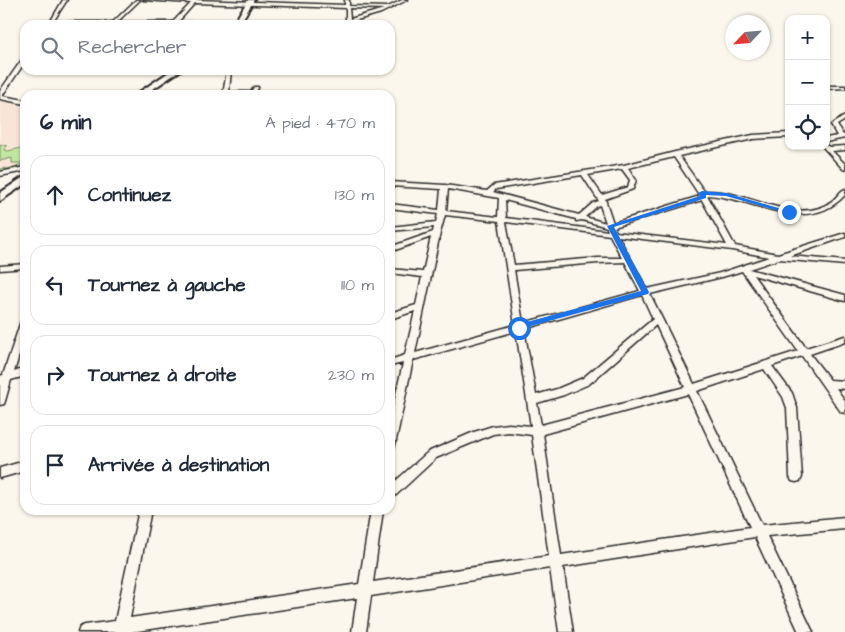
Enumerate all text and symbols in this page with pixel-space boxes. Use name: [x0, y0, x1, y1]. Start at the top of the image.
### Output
north arrow: [725, 15, 770, 60]
map controls: [785, 15, 830, 150]
button: +: [785, 15, 830, 60]
search box: [20, 20, 395, 75]
icon: search: [38, 34, 66, 62]
text: Rechercher: [78, 34, 186, 61]
button: −: [785, 60, 830, 105]
button: locate: [785, 105, 830, 150]
text: 6 min: [40, 108, 92, 137]
text: À pied · 470 m: [265, 112, 375, 134]
icon: ahead: [41, 181, 69, 209]
text: Continuez: [88, 182, 171, 209]
text: 130 m: [335, 184, 374, 206]
route end: [778, 201, 801, 224]
icon: left: [41, 271, 69, 299]
text: Tournez à gauche: [88, 272, 246, 299]
text: 110 m: [341, 274, 374, 296]
route start: [508, 317, 531, 340]
icon: right: [41, 361, 69, 389]
text: Tournez à droite: [88, 362, 236, 389]
text: 230 m: [328, 364, 374, 386]
icon: arrive: [41, 451, 69, 479]
text: Arrivée à destination: [88, 452, 269, 479]

